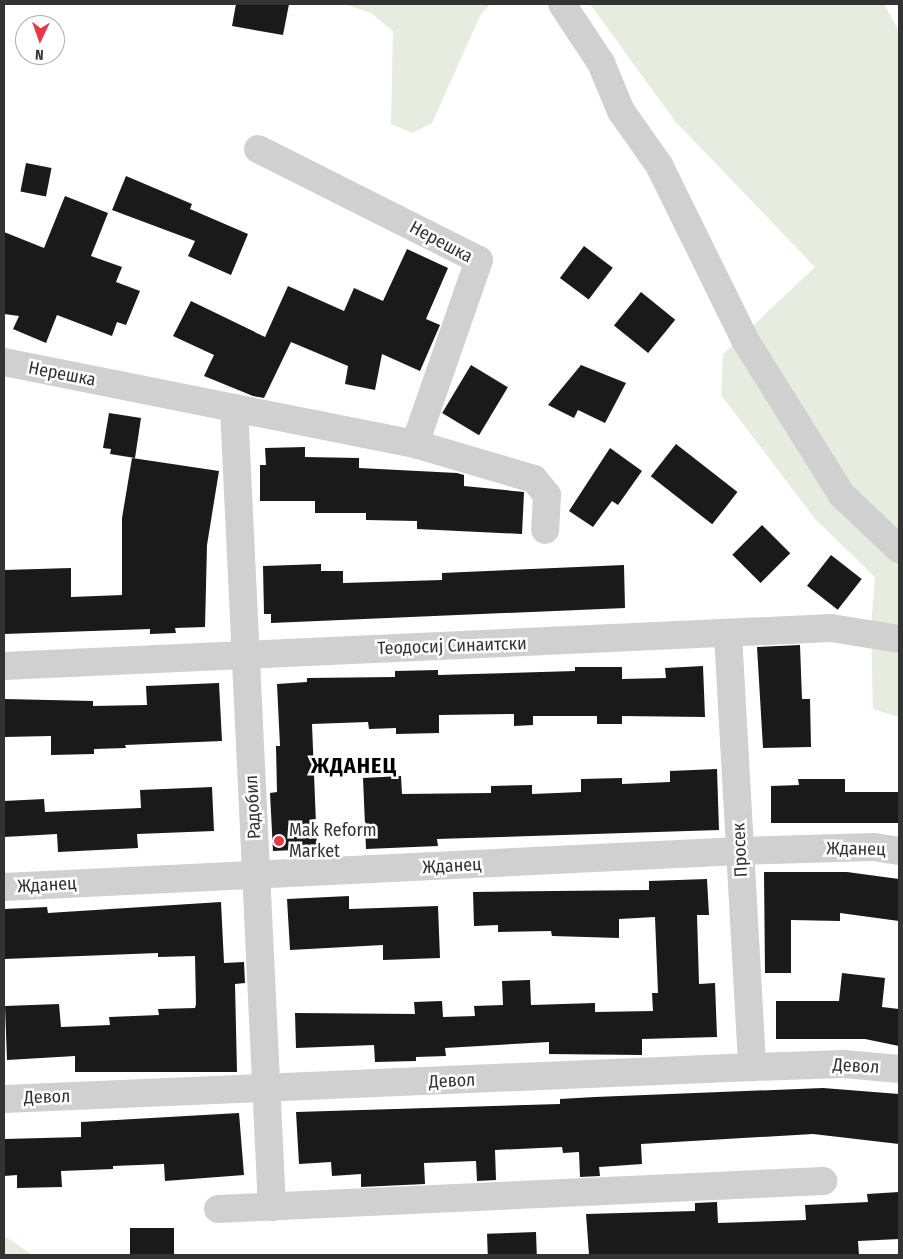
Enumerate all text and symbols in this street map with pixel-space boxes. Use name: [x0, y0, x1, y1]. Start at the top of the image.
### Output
north arrow: [15, 15, 65, 65]
text: N: [35, 46, 44, 63]
street label: Нерешка: [406, 216, 476, 268]
street label: Нерешка: [27, 357, 97, 391]
street label: Теодосиј Синаитски: [377, 633, 527, 659]
district label: ЖДАНЕЦ: [310, 753, 398, 779]
street label: Радобил: [241, 774, 265, 840]
place label: Mak Reform Market: [289, 820, 377, 862]
street label: Просек: [728, 822, 752, 878]
marker: Mak Reform Market: [273, 835, 285, 847]
street label: Жданец: [826, 838, 886, 860]
street label: Жданец: [422, 854, 482, 878]
street label: Жданец: [17, 873, 77, 897]
street label: Девол: [832, 1054, 880, 1078]
street label: Девол: [428, 1069, 476, 1093]
street label: Девол: [23, 1085, 71, 1109]

